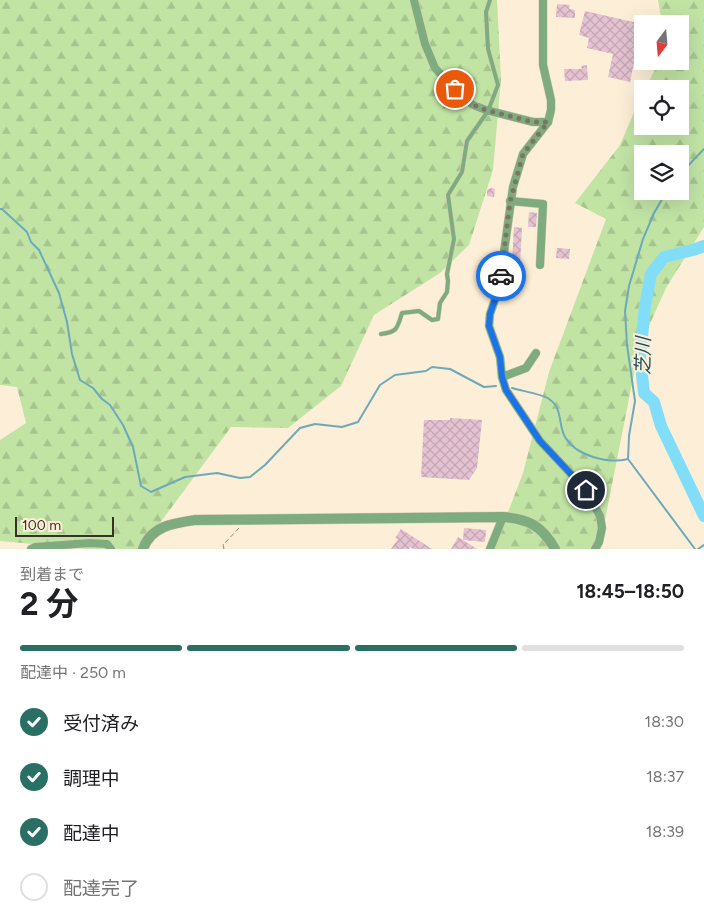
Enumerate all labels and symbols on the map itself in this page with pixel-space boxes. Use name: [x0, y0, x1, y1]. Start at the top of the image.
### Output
north arrow: [634, 15, 689, 70]
pin: [434, 68, 476, 110]
courier: [476, 251, 526, 301]
water label: 芝川: [631, 335, 655, 375]
pin: [565, 469, 607, 511]
scale bar: [15, 514, 114, 537]

